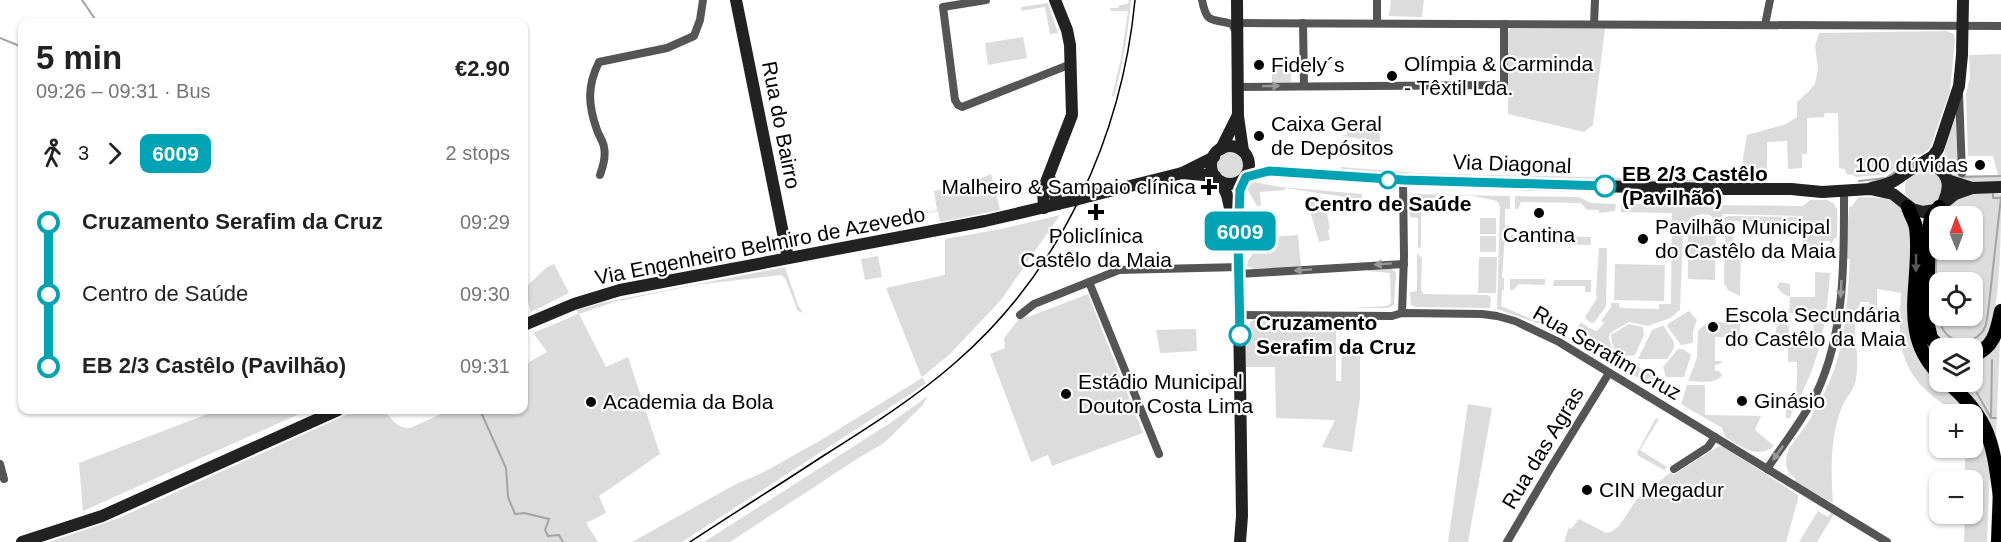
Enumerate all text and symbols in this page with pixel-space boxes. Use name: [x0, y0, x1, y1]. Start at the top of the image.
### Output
text: 5 min: [36, 39, 122, 76]
place label: Olímpia & Carminda - Têxtil Lda.: [1404, 52, 1593, 99]
place label: Fidely´s: [1271, 53, 1345, 76]
text: €2.90: [455, 56, 510, 81]
marker: Fidely´s: [1252, 58, 1266, 72]
street label: Rua do Bairro: [758, 59, 805, 191]
marker: Olímpia & Carminda - Têxtil Lda.: [1385, 69, 1399, 83]
text: 09:26 – 09:31 · Bus: [36, 80, 211, 102]
one-way arrow: [1261, 82, 1280, 91]
place label: Caixa Geral de Depósitos: [1271, 112, 1394, 159]
marker: Caixa Geral de Depósitos: [1252, 129, 1266, 143]
icon: walk: [36, 137, 69, 170]
icon: forward: [98, 137, 131, 170]
text: 3: [78, 142, 89, 164]
text: 6009: [152, 142, 199, 165]
text: 2 stops: [446, 142, 510, 164]
street label: Via Diagonal: [1452, 150, 1572, 177]
place label: 100 dúvidas: [1855, 153, 1968, 176]
marker: 100 dúvidas: [1973, 158, 1987, 172]
place label: EB 2/3 Castêlo (Pavilhão): [1622, 162, 1768, 209]
marker: Centro de Saúde: [1379, 171, 1397, 189]
place label: Malheiro & Sampaio clínica: [942, 175, 1196, 198]
marker: EB 2/3 Castêlo (Pavilhão): [1594, 175, 1616, 197]
marker: Malheiro & Sampaio clínica: [1200, 178, 1218, 196]
place label: Centro de Saúde: [1305, 192, 1471, 215]
street label: Via Engenheiro Belmiro de Azevedo: [593, 202, 927, 289]
marker: Policlínica Castêlo da Maia: [1087, 203, 1105, 221]
marker: Cantina: [1532, 206, 1546, 220]
north arrow: [1929, 206, 1983, 260]
map controls: [1929, 206, 1983, 524]
text: Cruzamento Serafim da Cruz: [82, 209, 383, 234]
text: 09:29: [460, 211, 510, 233]
line badge: 6009: [1198, 212, 1282, 250]
place label: Pavilhão Municipal do Castêlo da Maia: [1655, 215, 1836, 262]
text: 6009: [1217, 220, 1263, 243]
place label: Cantina: [1503, 223, 1576, 246]
place label: Policlínica Castêlo da Maia: [1020, 224, 1172, 271]
marker: Pavilhão Municipal do Castêlo da Maia: [1636, 232, 1650, 246]
one-way arrow: [1911, 254, 1921, 273]
one-way arrow: [1373, 259, 1392, 269]
one-way arrow: [1294, 265, 1313, 274]
button: locate: [1929, 272, 1983, 326]
one-way arrow: [1836, 280, 1845, 299]
text: Centro de Saúde: [82, 281, 248, 306]
text: 09:30: [460, 283, 510, 305]
street label: Rua Serafim Cruz: [1529, 301, 1685, 404]
place label: Escola Secundária do Castêlo da Maia: [1725, 303, 1906, 350]
place label: Cruzamento Serafim da Cruz: [1256, 311, 1416, 358]
marker: Escola Secundária do Castêlo da Maia: [1706, 320, 1720, 334]
marker: Cruzamento Serafim da Cruz: [1229, 324, 1251, 346]
button: layers: [1929, 338, 1983, 392]
text: EB 2/3 Castêlo (Pavilhão): [82, 353, 346, 378]
text: 09:31: [460, 355, 510, 377]
place label: Estádio Municipal Doutor Costa Lima: [1078, 370, 1253, 417]
street label: Rua das Agras: [1497, 383, 1588, 513]
marker: Estádio Municipal Doutor Costa Lima: [1059, 387, 1073, 401]
place label: Ginásio: [1754, 389, 1825, 412]
place label: Academia da Bola: [603, 390, 774, 413]
marker: Ginásio: [1735, 394, 1749, 408]
marker: Academia da Bola: [584, 395, 598, 409]
button: +: [1929, 404, 1983, 458]
one-way arrow: [1772, 444, 1784, 460]
button: −: [1929, 470, 1983, 524]
place label: CIN Megadur: [1599, 478, 1724, 501]
marker: CIN Megadur: [1580, 483, 1594, 497]

